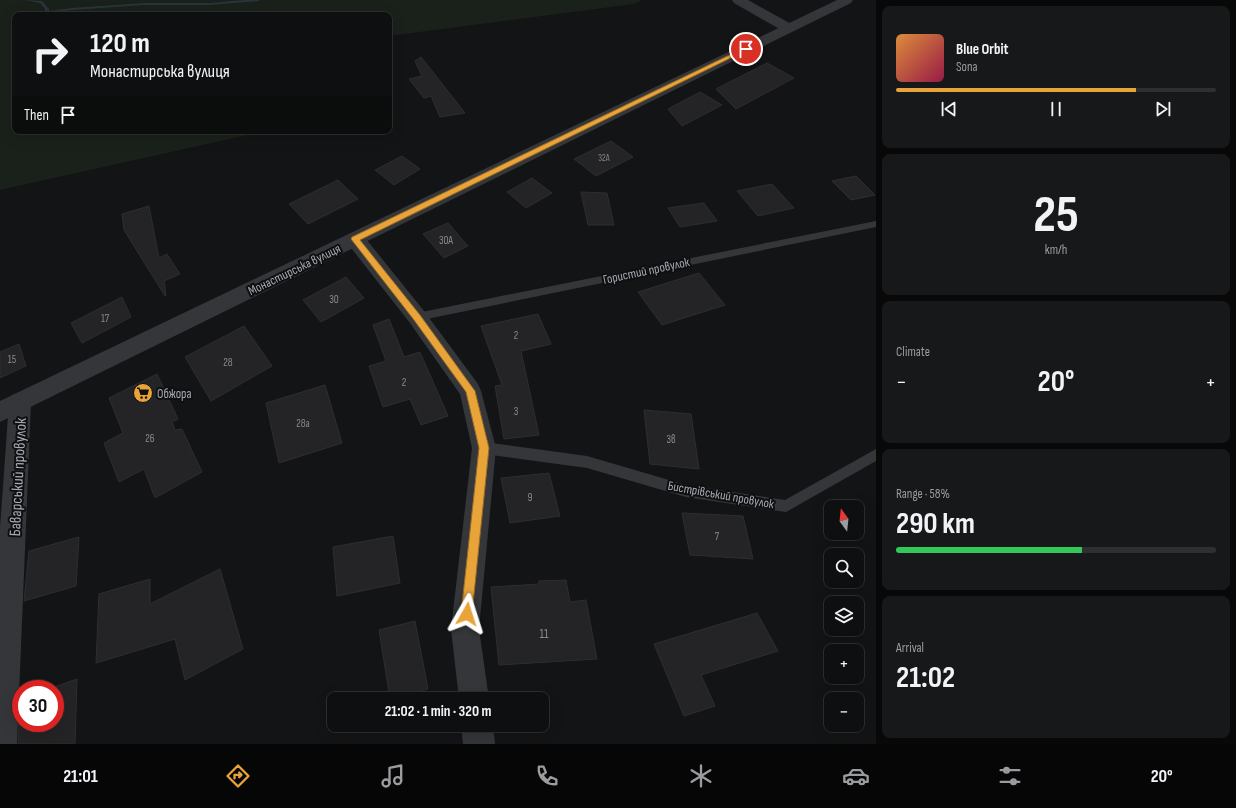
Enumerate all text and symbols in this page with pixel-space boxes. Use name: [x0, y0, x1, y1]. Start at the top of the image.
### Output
text: 120 m: [90, 27, 150, 60]
icon: right: [24, 28, 76, 80]
pin: [729, 32, 763, 66]
icon: arrive: [735, 38, 757, 60]
text: Blue Orbit: [956, 40, 1008, 59]
text: Sona: [956, 59, 978, 75]
text: Монастирська вулиця: [90, 61, 230, 82]
icon: previous: [938, 98, 960, 120]
icon: pause: [1045, 98, 1067, 120]
icon: next: [1152, 98, 1174, 120]
icon: arrive: [57, 104, 79, 126]
text: Then: [24, 106, 49, 125]
house number: 32А: [598, 153, 610, 164]
text: 25: [1033, 184, 1079, 247]
house number: 30А: [439, 234, 453, 247]
street label: Монастирська вулиця: [246, 241, 343, 299]
text: km/h: [1045, 242, 1067, 258]
street label: Гористий провулок: [601, 254, 691, 288]
house number: 30: [329, 293, 339, 306]
house number: 17: [101, 312, 110, 325]
house number: 2: [514, 329, 519, 342]
text: Climate: [896, 344, 930, 360]
house number: 15: [8, 353, 16, 366]
house number: 28: [223, 356, 233, 369]
text: 20°: [1038, 364, 1074, 400]
text: −: [896, 369, 907, 396]
text: +: [1205, 369, 1216, 396]
house number: 2: [402, 376, 407, 389]
supermarket icon: Обжора: [132, 382, 154, 404]
place label: Обжора: [157, 386, 192, 402]
house number: 3: [514, 405, 519, 418]
street label: Баварський провулок: [6, 417, 31, 537]
house number: 28а: [296, 417, 310, 430]
house number: 26: [145, 432, 155, 445]
house number: 3в: [666, 433, 676, 446]
street label: Бистрівський провулок: [666, 478, 775, 512]
text: Range · 58%: [896, 486, 950, 502]
house number: 9: [528, 491, 533, 504]
north arrow: [824, 500, 864, 540]
map controls: [824, 500, 864, 732]
text: 290 km: [896, 506, 975, 542]
house number: 7: [715, 530, 720, 543]
button: search: [824, 548, 864, 588]
position arrow: [446, 593, 488, 635]
button: layers: [824, 596, 864, 636]
house number: 11: [539, 626, 549, 642]
text: Arrival: [896, 640, 924, 656]
button: +: [824, 644, 864, 684]
text: 21:02: [896, 660, 955, 696]
speed limit sign: 30: [12, 680, 64, 732]
button: −: [824, 692, 864, 732]
text: 21:02 · 1 min · 320 m: [385, 702, 491, 721]
icon: directions: [224, 762, 252, 790]
icon: music: [379, 762, 407, 790]
icon: phone: [533, 762, 561, 790]
icon: climate: [687, 762, 715, 790]
icon: car: [842, 762, 870, 790]
icon: filters: [996, 762, 1024, 790]
text: 21:01: [63, 766, 98, 787]
text: 20°: [1151, 766, 1173, 787]

